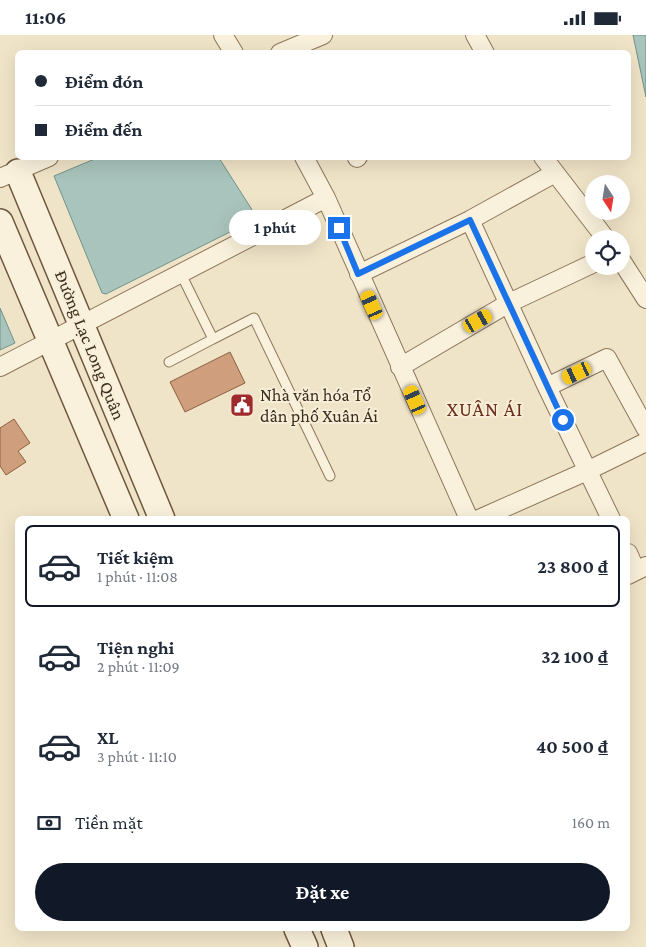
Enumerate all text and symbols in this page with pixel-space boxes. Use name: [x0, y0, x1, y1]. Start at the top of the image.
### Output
text: 11:06: [25, 7, 66, 28]
text: Điểm đón: [65, 71, 143, 92]
text: Điểm đến: [65, 119, 142, 140]
north arrow: [585, 175, 630, 220]
map controls: [585, 175, 630, 275]
callout: 1 phút: [229, 211, 322, 245]
route end: [328, 217, 350, 239]
text: 1 phút: [254, 219, 296, 236]
button: locate: [585, 230, 630, 275]
street label: Đường Lạc Long Quân: [51, 267, 129, 423]
car: [359, 288, 384, 322]
car: [461, 307, 494, 335]
car: [560, 360, 593, 386]
car: [402, 383, 427, 417]
place label: Nhà văn hóa Tổ dân phố Xuân Ái: [260, 385, 378, 426]
public building icon: Nhà văn hóa Tổ dân phố Xuân Ái: [229, 392, 255, 418]
district label: XUÂN ÁI: [447, 398, 523, 420]
route start: [552, 409, 574, 431]
icon: car: [37, 544, 82, 589]
text: Tiết kiệm: [97, 547, 174, 568]
text: 23 800 ₫: [537, 556, 608, 577]
text: 1 phút · 11:08: [97, 568, 178, 585]
icon: car: [37, 634, 82, 679]
text: Tiện nghi: [97, 637, 174, 658]
text: 32 100 ₫: [541, 646, 608, 667]
text: 2 phút · 11:09: [97, 658, 180, 675]
icon: car: [37, 724, 82, 769]
text: XL: [97, 727, 119, 748]
text: 40 500 ₫: [536, 736, 608, 757]
text: 3 phút · 11:10: [97, 748, 177, 765]
icon: cash: [35, 809, 63, 837]
text: Tiền mặt: [75, 812, 143, 833]
text: 160 m: [572, 814, 610, 831]
button: Đặt xe: [35, 863, 610, 921]

